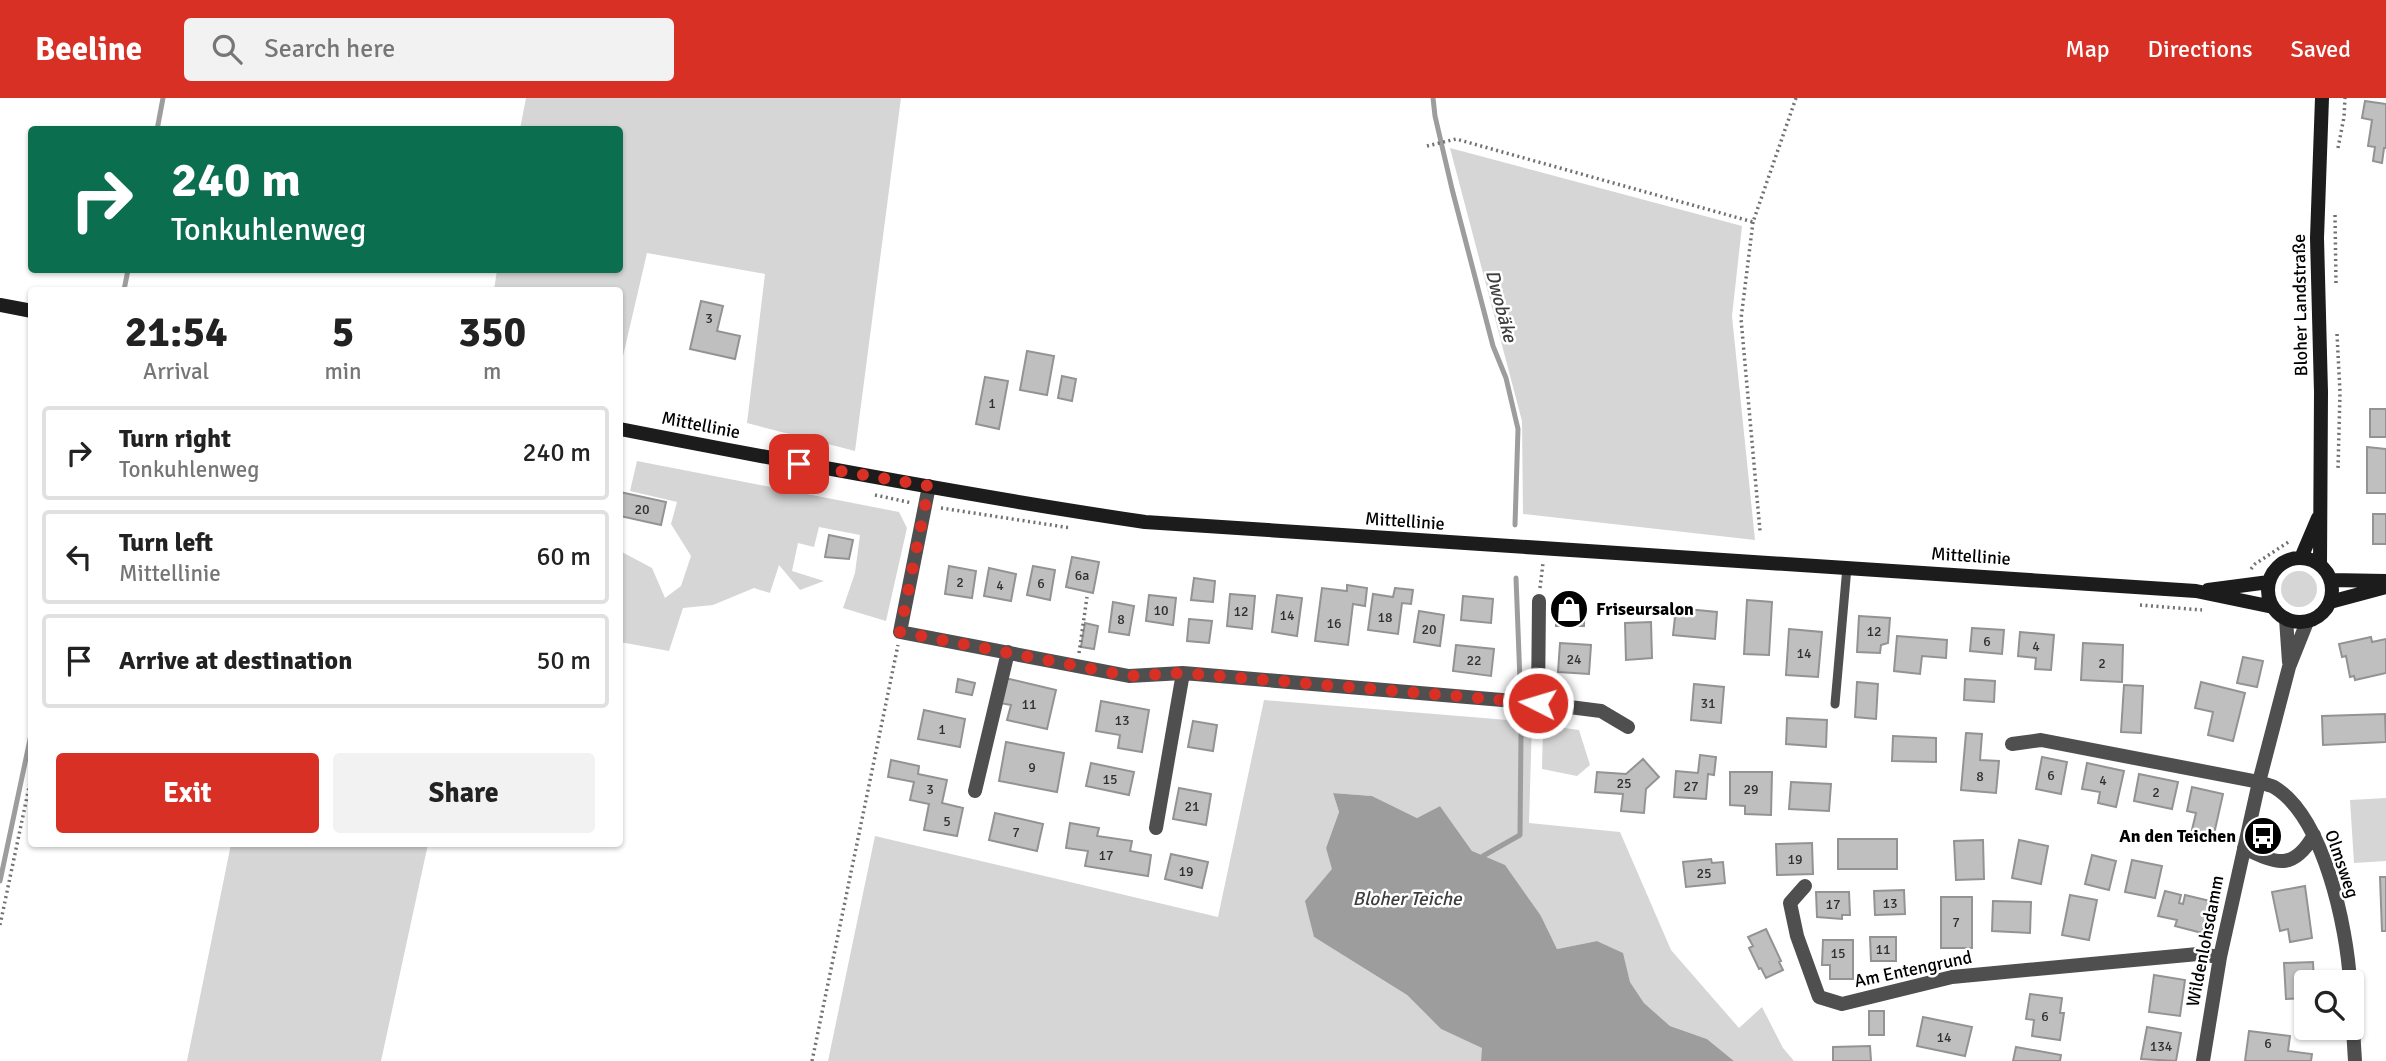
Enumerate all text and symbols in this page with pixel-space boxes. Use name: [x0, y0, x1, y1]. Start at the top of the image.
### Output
search box: [184, 18, 674, 81]
text: Beeline: [35, 29, 142, 70]
icon: search: [208, 30, 246, 68]
text: Search here: [264, 33, 395, 65]
text: Map: [2065, 34, 2110, 64]
text: Directions: [2148, 34, 2253, 64]
text: Saved: [2291, 34, 2351, 64]
text: 240 m: [171, 150, 301, 210]
icon: right: [56, 154, 147, 245]
text: Tonkuhlenweg: [171, 210, 366, 249]
street label: Bloher Landstraße: [2288, 234, 2312, 376]
water label: Dwobäke: [1480, 267, 1523, 346]
text: 21:54: [125, 307, 228, 358]
text: 5: [332, 307, 354, 358]
text: 350: [458, 307, 526, 358]
house number: 3: [705, 310, 713, 327]
text: Arrival: [143, 357, 209, 386]
text: min: [324, 357, 362, 386]
text: m: [483, 357, 501, 386]
house number: 1: [988, 395, 996, 412]
street label: Mittellinie: [660, 407, 742, 443]
text: Turn right: [119, 423, 231, 455]
icon: right: [60, 434, 98, 472]
pin: [769, 434, 829, 494]
text: 240 m: [522, 437, 591, 469]
icon: arrive: [780, 445, 818, 483]
text: Tonkuhlenweg: [119, 455, 259, 484]
house number: 20: [634, 501, 650, 518]
street label: Mittellinie: [1365, 507, 1445, 535]
text: Turn left: [119, 527, 213, 559]
icon: left: [60, 538, 98, 576]
text: 60 m: [536, 541, 591, 573]
street label: Mittellinie: [1931, 542, 2011, 570]
text: Mittellinie: [119, 559, 221, 588]
house number: 6a: [1075, 567, 1089, 584]
house number: 2: [956, 574, 964, 591]
house number: 6: [1037, 575, 1045, 592]
house number: 4: [996, 577, 1004, 594]
shop icon: Friseursalon: [1548, 588, 1590, 630]
place label: Friseursalon: [1596, 598, 1694, 620]
house number: 10: [1153, 602, 1169, 619]
house number: 12: [1233, 603, 1249, 620]
house number: 14: [1279, 607, 1295, 624]
house number: 18: [1377, 609, 1393, 626]
house number: 8: [1117, 611, 1125, 628]
house number: 16: [1326, 615, 1342, 632]
house number: 20: [1421, 621, 1437, 638]
house number: 12: [1866, 623, 1882, 640]
house number: 6: [1983, 633, 1991, 650]
house number: 4: [2032, 638, 2040, 655]
icon: arrive: [60, 642, 98, 680]
text: Arrive at destination: [119, 645, 352, 677]
text: 50 m: [536, 645, 591, 677]
house number: 14: [1796, 645, 1812, 662]
house number: 24: [1566, 651, 1582, 668]
house number: 22: [1466, 652, 1482, 669]
house number: 2: [2098, 655, 2106, 672]
position arrow: [1501, 666, 1575, 740]
house number: 31: [1700, 695, 1716, 712]
house number: 11: [1021, 696, 1037, 713]
house number: 13: [1114, 712, 1130, 729]
house number: 1: [938, 721, 946, 738]
button: Exit: [56, 753, 319, 833]
button: Share: [333, 753, 595, 833]
house number: 9: [1028, 759, 1036, 776]
house number: 6: [2047, 767, 2055, 784]
house number: 8: [1976, 768, 1984, 785]
house number: 15: [1102, 771, 1118, 788]
house number: 4: [2099, 772, 2107, 789]
house number: 25: [1616, 775, 1632, 792]
house number: 27: [1683, 778, 1699, 795]
house number: 3: [926, 781, 934, 798]
house number: 29: [1743, 781, 1759, 798]
house number: 2: [2152, 784, 2160, 801]
house number: 21: [1184, 798, 1200, 815]
house number: 5: [943, 813, 951, 830]
bus stop icon: An den Teichen: [2242, 815, 2284, 857]
house number: 7: [1012, 824, 1020, 841]
place label: An den Teichen: [2119, 825, 2236, 847]
street label: Olmsweg: [2320, 827, 2364, 901]
house number: 17: [1098, 847, 1114, 864]
house number: 19: [1787, 851, 1803, 868]
house number: 19: [1178, 863, 1194, 880]
house number: 25: [1696, 865, 1712, 882]
street label: Wildenlohsdamm: [2181, 874, 2229, 1008]
water label: Bloher Teiche: [1352, 887, 1463, 911]
house number: 13: [1882, 895, 1898, 912]
house number: 17: [1825, 896, 1841, 913]
house number: 7: [1952, 914, 1960, 931]
house number: 11: [1875, 941, 1891, 958]
house number: 15: [1830, 945, 1846, 962]
street label: Am Entengrund: [1852, 946, 1974, 992]
map controls: [2294, 970, 2364, 1040]
button: search: [2294, 970, 2364, 1040]
house number: 6: [2041, 1008, 2049, 1025]
house number: 14: [1936, 1029, 1952, 1046]
house number: 6: [2264, 1035, 2272, 1052]
house number: 134: [2150, 1038, 2173, 1055]

